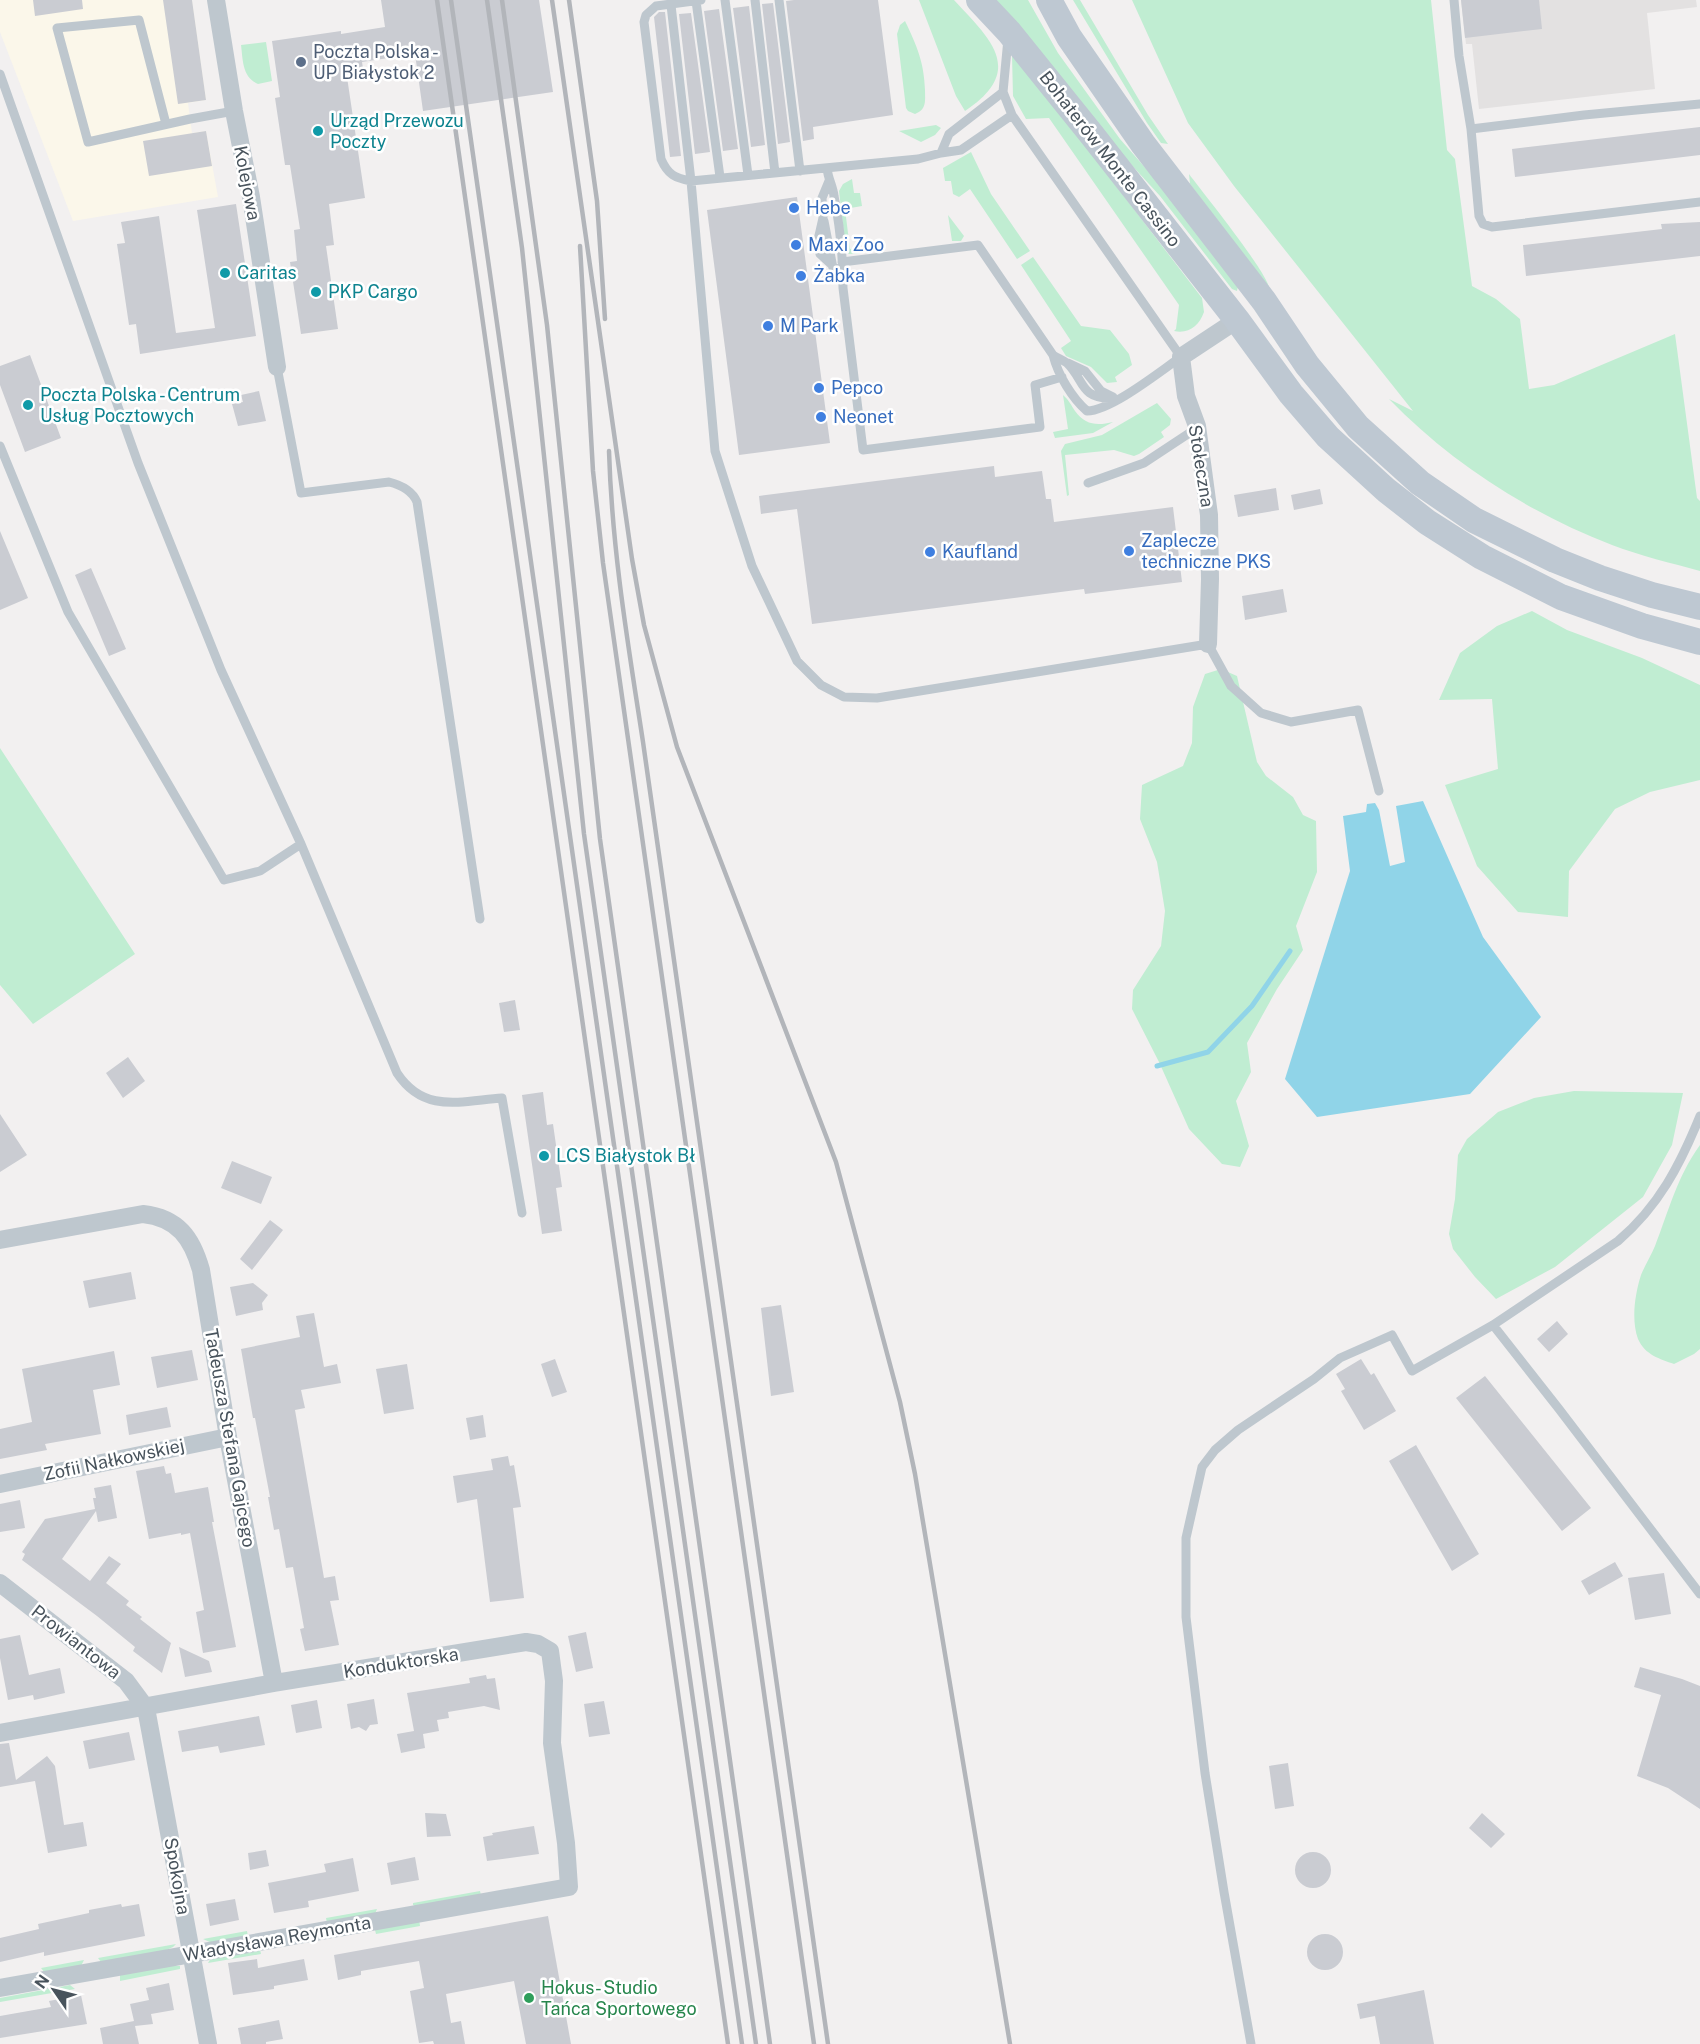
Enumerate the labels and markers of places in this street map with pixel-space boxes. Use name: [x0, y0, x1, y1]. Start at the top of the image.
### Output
place label: Poczta Polska - UP Białystok 2: [313, 41, 439, 83]
marker: Poczta Polska - UP Białystok 2: [294, 55, 308, 69]
place label: Urząd Przewozu Poczty: [330, 110, 464, 152]
marker: Urząd Przewozu Poczty: [311, 124, 325, 138]
place label: Hebe: [806, 197, 851, 218]
marker: Hebe: [787, 201, 801, 215]
place label: Maxi Zoo: [808, 234, 884, 255]
marker: Maxi Zoo: [789, 238, 803, 252]
place label: Caritas: [237, 262, 297, 283]
place label: Żabka: [813, 264, 865, 286]
marker: Caritas: [218, 266, 232, 280]
marker: Żabka: [794, 269, 808, 283]
place label: PKP Cargo: [328, 281, 418, 302]
marker: PKP Cargo: [309, 285, 323, 299]
place label: M Park: [780, 315, 839, 336]
marker: M Park: [761, 319, 775, 333]
place label: Pepco: [831, 377, 883, 398]
marker: Pepco: [812, 381, 826, 395]
place label: Poczta Polska - Centrum Usług Pocztowych: [40, 384, 240, 426]
marker: Poczta Polska - Centrum Usług Pocztowych: [21, 398, 35, 412]
place label: Neonet: [833, 406, 894, 427]
marker: Neonet: [814, 410, 828, 424]
place label: Zaplecze techniczne PKS: [1141, 530, 1271, 572]
place label: Kaufland: [942, 541, 1018, 562]
marker: Zaplecze techniczne PKS: [1122, 544, 1136, 558]
marker: Kaufland: [923, 545, 937, 559]
place label: LCS Białystok Bł: [556, 1145, 696, 1166]
marker: LCS Białystok Bł: [537, 1149, 551, 1163]
place label: Hokus- Studio Tańca Sportowego: [541, 1977, 697, 2019]
marker: Hokus- Studio Tańca Sportowego: [522, 1991, 536, 2005]

